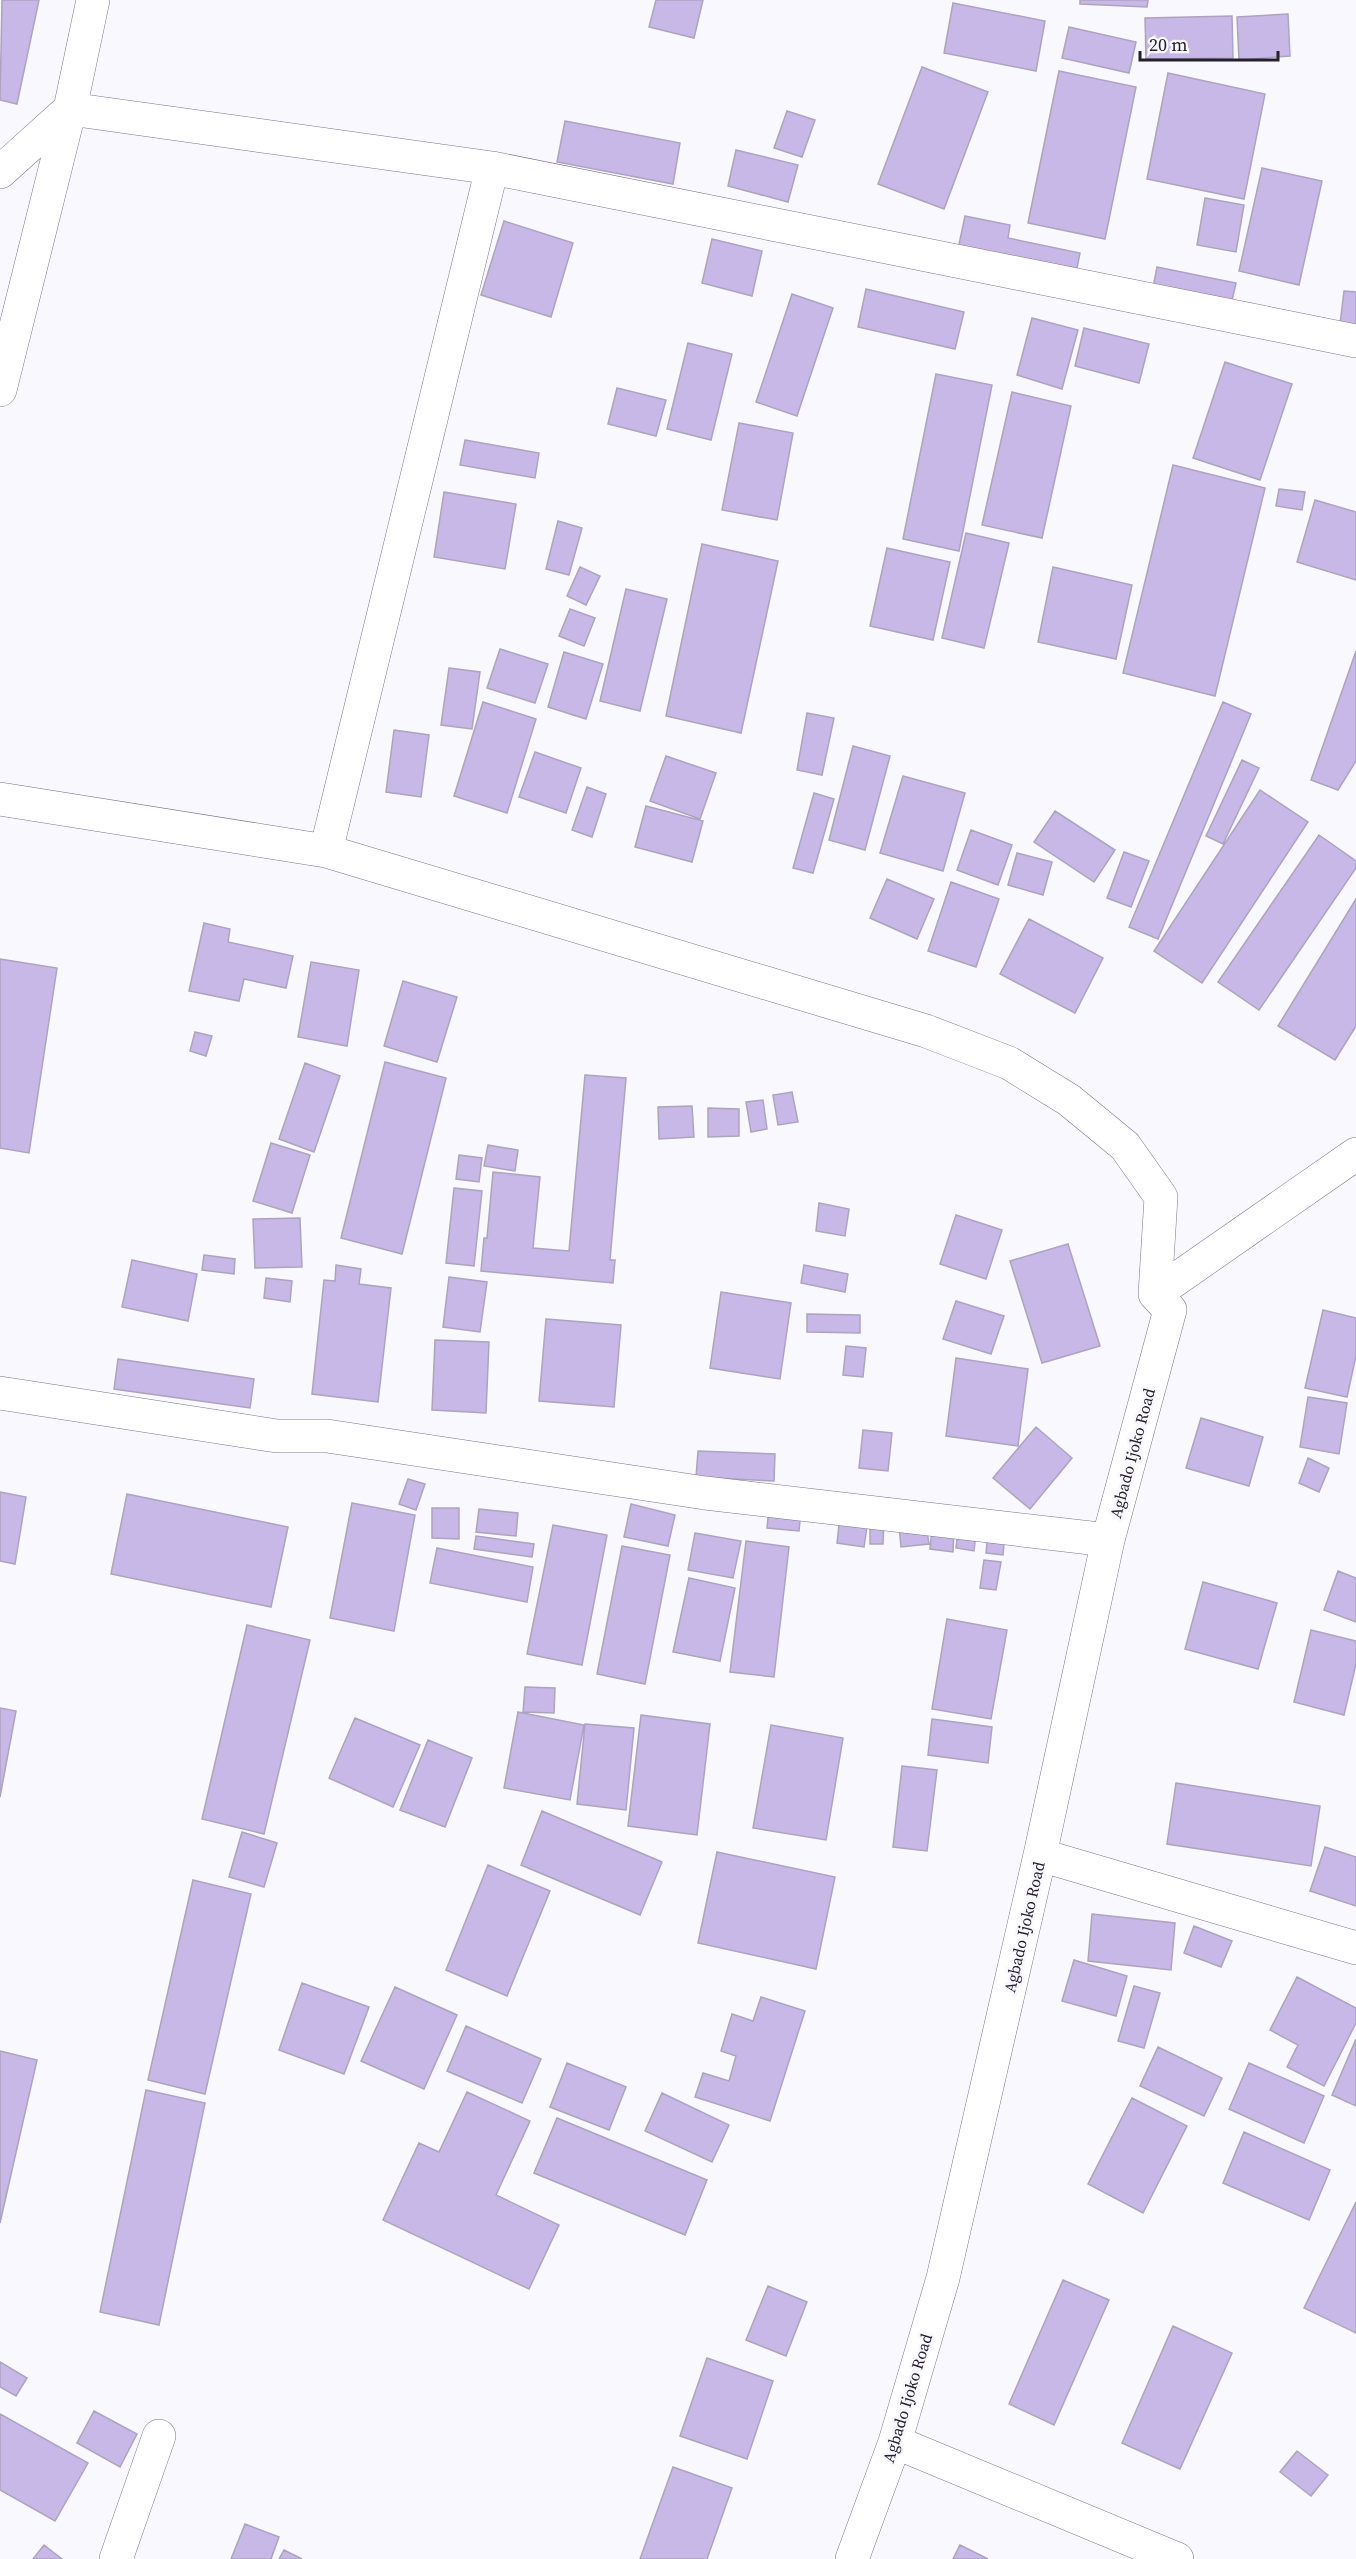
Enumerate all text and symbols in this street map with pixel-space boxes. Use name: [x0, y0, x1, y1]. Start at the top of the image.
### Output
scale bar: [1140, 24, 1278, 62]
text: 20 m: [1149, 32, 1187, 57]
street label: Agbado Ijoko Road: [1104, 1385, 1160, 1521]
street label: Agbado Ijoko Road: [998, 1859, 1050, 1995]
street label: Agbado Ijoko Road: [877, 2331, 937, 2465]

